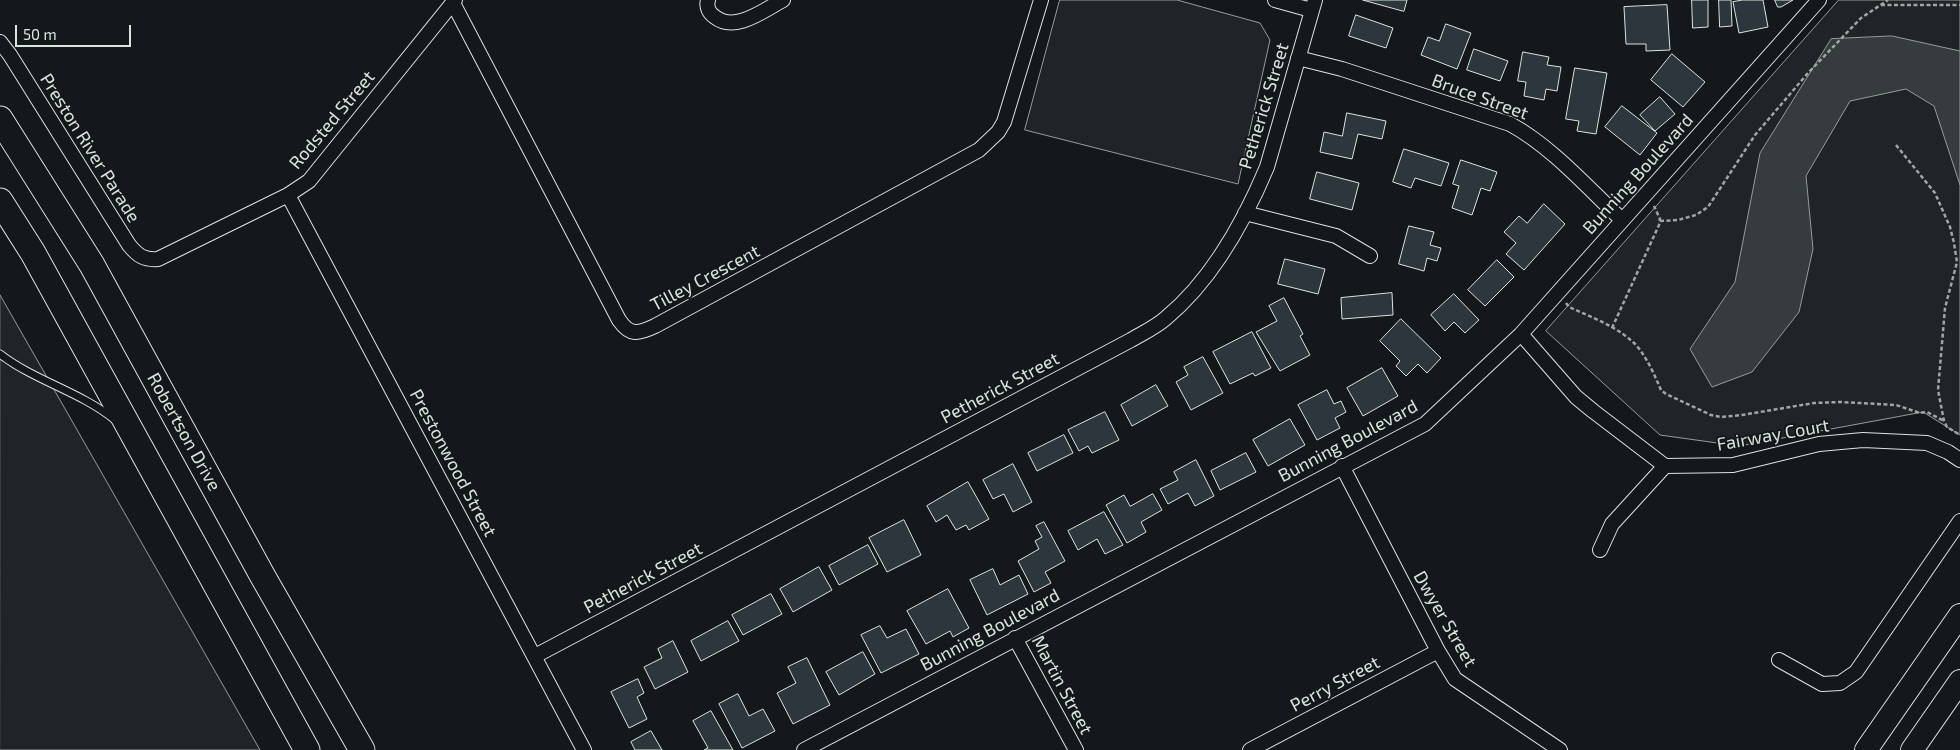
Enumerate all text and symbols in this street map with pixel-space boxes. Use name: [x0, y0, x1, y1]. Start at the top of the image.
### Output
scale bar: [18, 15, 134, 47]
text: 50 m: [23, 25, 57, 43]
street label: Petherick Street: [1235, 40, 1293, 172]
street label: Rodsted Street: [285, 66, 379, 174]
street label: Preston River Parade: [35, 70, 145, 226]
street label: Bruce Street: [1429, 70, 1531, 124]
street label: Bunning Boulevard: [1578, 109, 1698, 239]
street label: Tilley Crescent: [647, 240, 763, 316]
street label: Petherick Street: [937, 348, 1063, 428]
street label: Robertson Drive: [143, 369, 225, 495]
street label: Prestonwood Street: [405, 386, 501, 540]
street label: Bunning Boulevard: [1275, 395, 1421, 487]
street label: Fairway Court: [1715, 414, 1831, 456]
street label: Petherick Street: [580, 538, 706, 618]
street label: Dwyer Street: [1409, 567, 1481, 671]
street label: Bunning Boulevard: [917, 584, 1063, 676]
street label: Martin Street: [1027, 632, 1097, 738]
street label: Perry Street: [1287, 651, 1383, 717]

